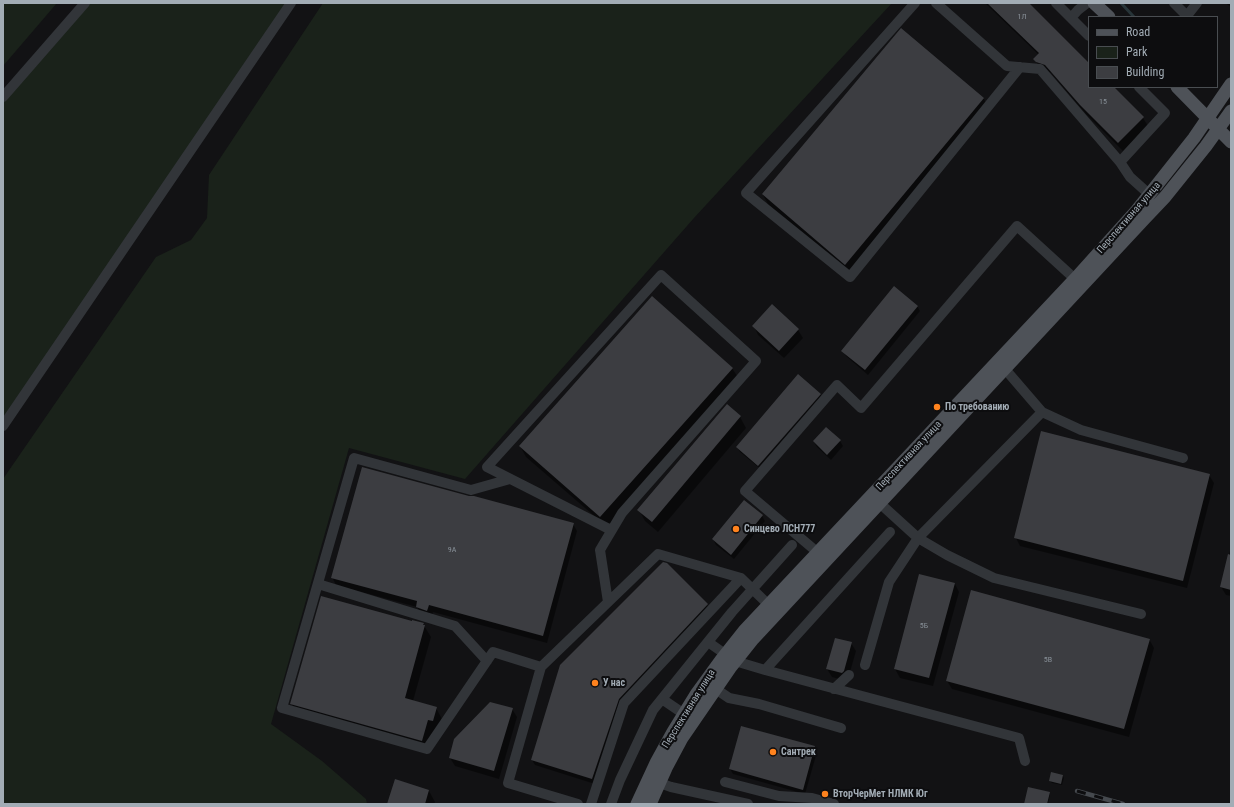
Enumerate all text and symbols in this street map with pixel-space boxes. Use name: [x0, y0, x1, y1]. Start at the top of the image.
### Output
house number: 1Л: [1018, 12, 1026, 22]
legend: [1088, 16, 1218, 88]
text: Road: [1126, 25, 1150, 39]
text: Park: [1126, 45, 1147, 59]
text: Building: [1126, 65, 1164, 79]
house number: 15: [1099, 97, 1107, 107]
street label: Перспективная улица: [1095, 180, 1163, 256]
place label: По требованию: [945, 401, 1009, 413]
marker: По требованию: [932, 402, 942, 412]
street label: Перспективная улица: [874, 419, 944, 493]
place label: Синцево ЛСН777: [744, 523, 815, 535]
marker: Синцево ЛСН777: [731, 524, 741, 534]
house number: 9А: [448, 545, 456, 555]
house number: 5Б: [920, 621, 928, 631]
house number: 5В: [1044, 655, 1052, 665]
street label: Перспективная улица: [660, 667, 718, 751]
place label: У нас: [603, 677, 625, 689]
marker: У нас: [590, 678, 600, 688]
place label: Сантрек: [781, 746, 816, 758]
marker: Сантрек: [768, 747, 778, 757]
place label: ВторЧерМет НЛМК Юг: [833, 788, 928, 800]
marker: ВторЧерМет НЛМК Юг: [820, 789, 830, 799]

